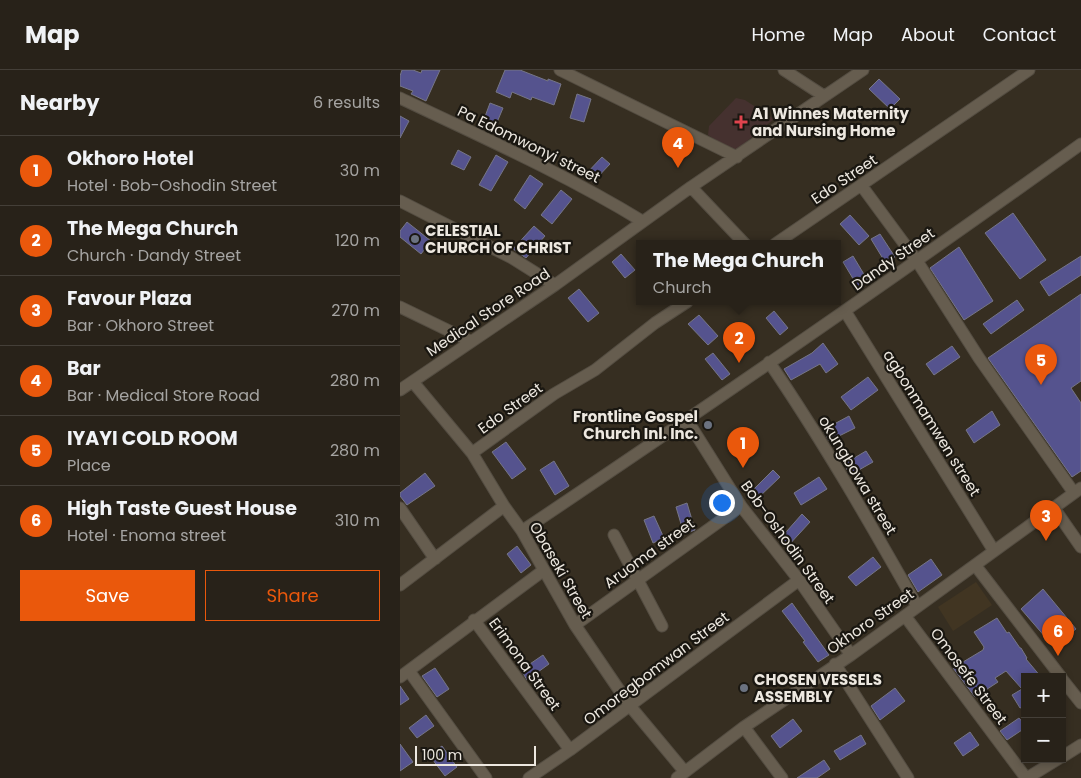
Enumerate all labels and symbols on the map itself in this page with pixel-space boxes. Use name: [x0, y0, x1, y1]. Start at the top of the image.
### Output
street label: Pa Edomwonyi street: [454, 100, 604, 188]
place label: A1 Winnes Maternity and Nursing Home: [752, 103, 909, 141]
marker: A1 Winnes Maternity and Nursing Home: [734, 115, 748, 129]
pin: 4: [662, 127, 694, 168]
street label: Edo Street: [807, 149, 881, 209]
place label: CELESTIAL CHURCH OF CHRIST: [425, 220, 571, 258]
street label: Dandy Street: [847, 223, 939, 295]
marker: CELESTIAL CHURCH OF CHRIST: [409, 233, 421, 245]
street label: Medical Store Road: [422, 263, 554, 361]
pin: 2: [723, 322, 755, 363]
pin: 5: [1025, 344, 1057, 385]
street label: agbonmamwen street: [878, 346, 986, 500]
street label: Edo Street: [473, 377, 547, 439]
place label: Frontline Gospel Church Inl. Inc.: [573, 406, 698, 444]
street label: okungbowa street: [814, 411, 902, 539]
marker: Frontline Gospel Church Inl. Inc.: [702, 419, 714, 431]
pin: 1: [727, 427, 759, 468]
street label: Bob-Oshodin Street: [736, 476, 840, 608]
your location: [709, 490, 735, 516]
pin: 3: [1030, 500, 1062, 541]
street label: Aruoma street: [599, 513, 699, 593]
street label: Obaseki Street: [525, 518, 597, 622]
street label: Okhoro Street: [822, 583, 918, 659]
street label: Omoregbomwan Street: [579, 606, 733, 730]
street label: Erimona Street: [484, 613, 566, 715]
pin: 6: [1042, 615, 1074, 656]
street label: Omosefe Street: [926, 623, 1012, 729]
place label: CHOSEN VESSELS ASSEMBLY: [754, 669, 882, 707]
marker: CHOSEN VESSELS ASSEMBLY: [738, 682, 750, 694]
scale bar: [415, 743, 536, 766]

